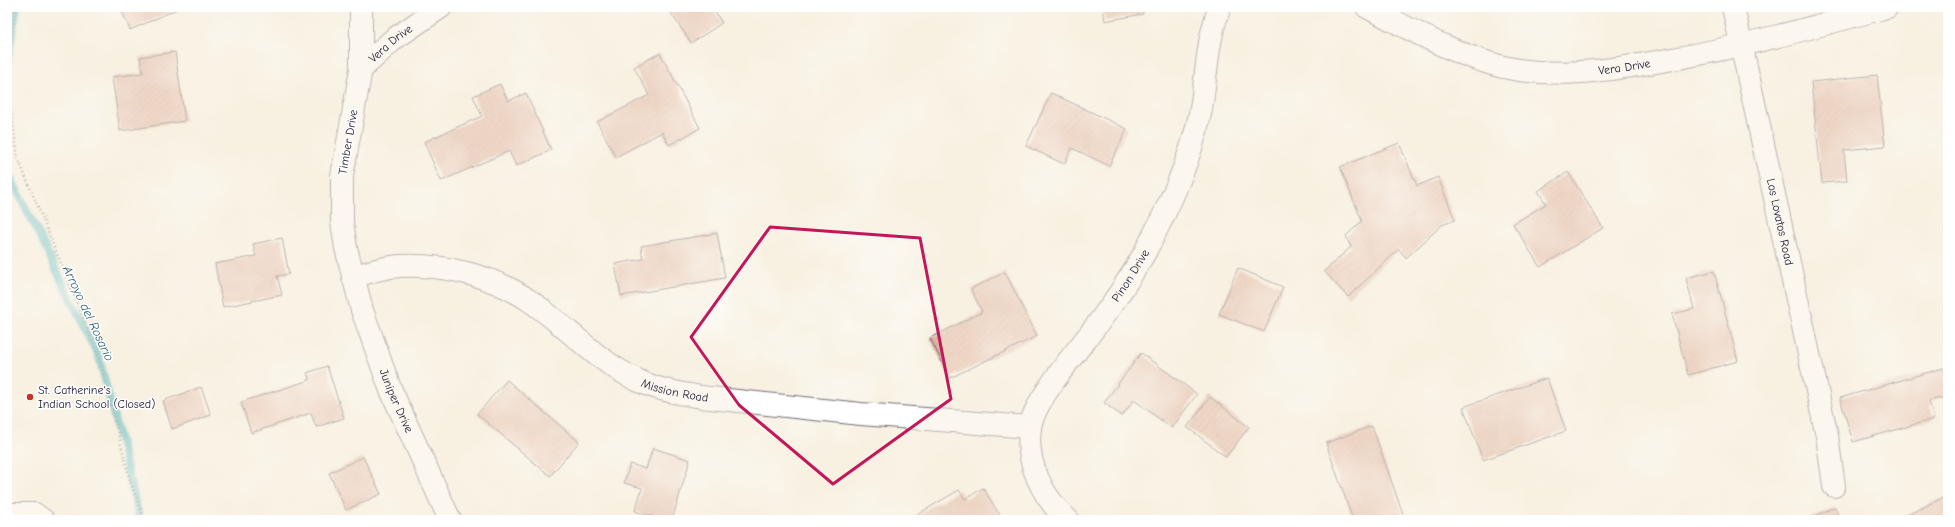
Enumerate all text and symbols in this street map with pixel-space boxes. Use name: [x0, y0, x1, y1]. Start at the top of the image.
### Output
street label: Vera Drive: [366, 22, 415, 66]
street label: Vera Drive: [1598, 56, 1651, 78]
street label: Timber Drive: [335, 108, 361, 176]
street label: Los Lovatos Road: [1764, 177, 1796, 267]
street label: Pinon Drive: [1109, 247, 1152, 304]
water label: Arroyo del Rosario: [59, 262, 117, 363]
street label: Juniper Drive: [377, 367, 416, 435]
street label: Mission Road: [639, 376, 709, 405]
place label: St. Catherine's Indian School (Closed): [38, 383, 155, 411]
marker: St. Catherine's Indian School (Closed): [25, 392, 35, 402]

